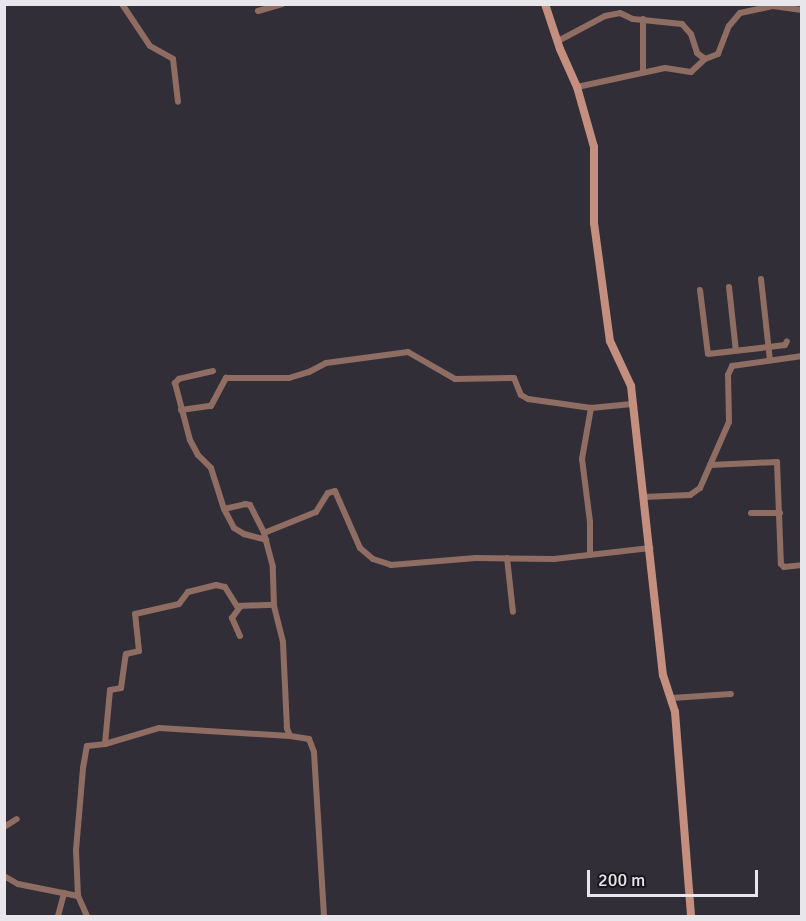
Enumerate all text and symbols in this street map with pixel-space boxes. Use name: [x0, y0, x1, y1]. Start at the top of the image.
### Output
scale bar: [590, 858, 761, 896]
text: 200 m: [598, 869, 645, 891]

